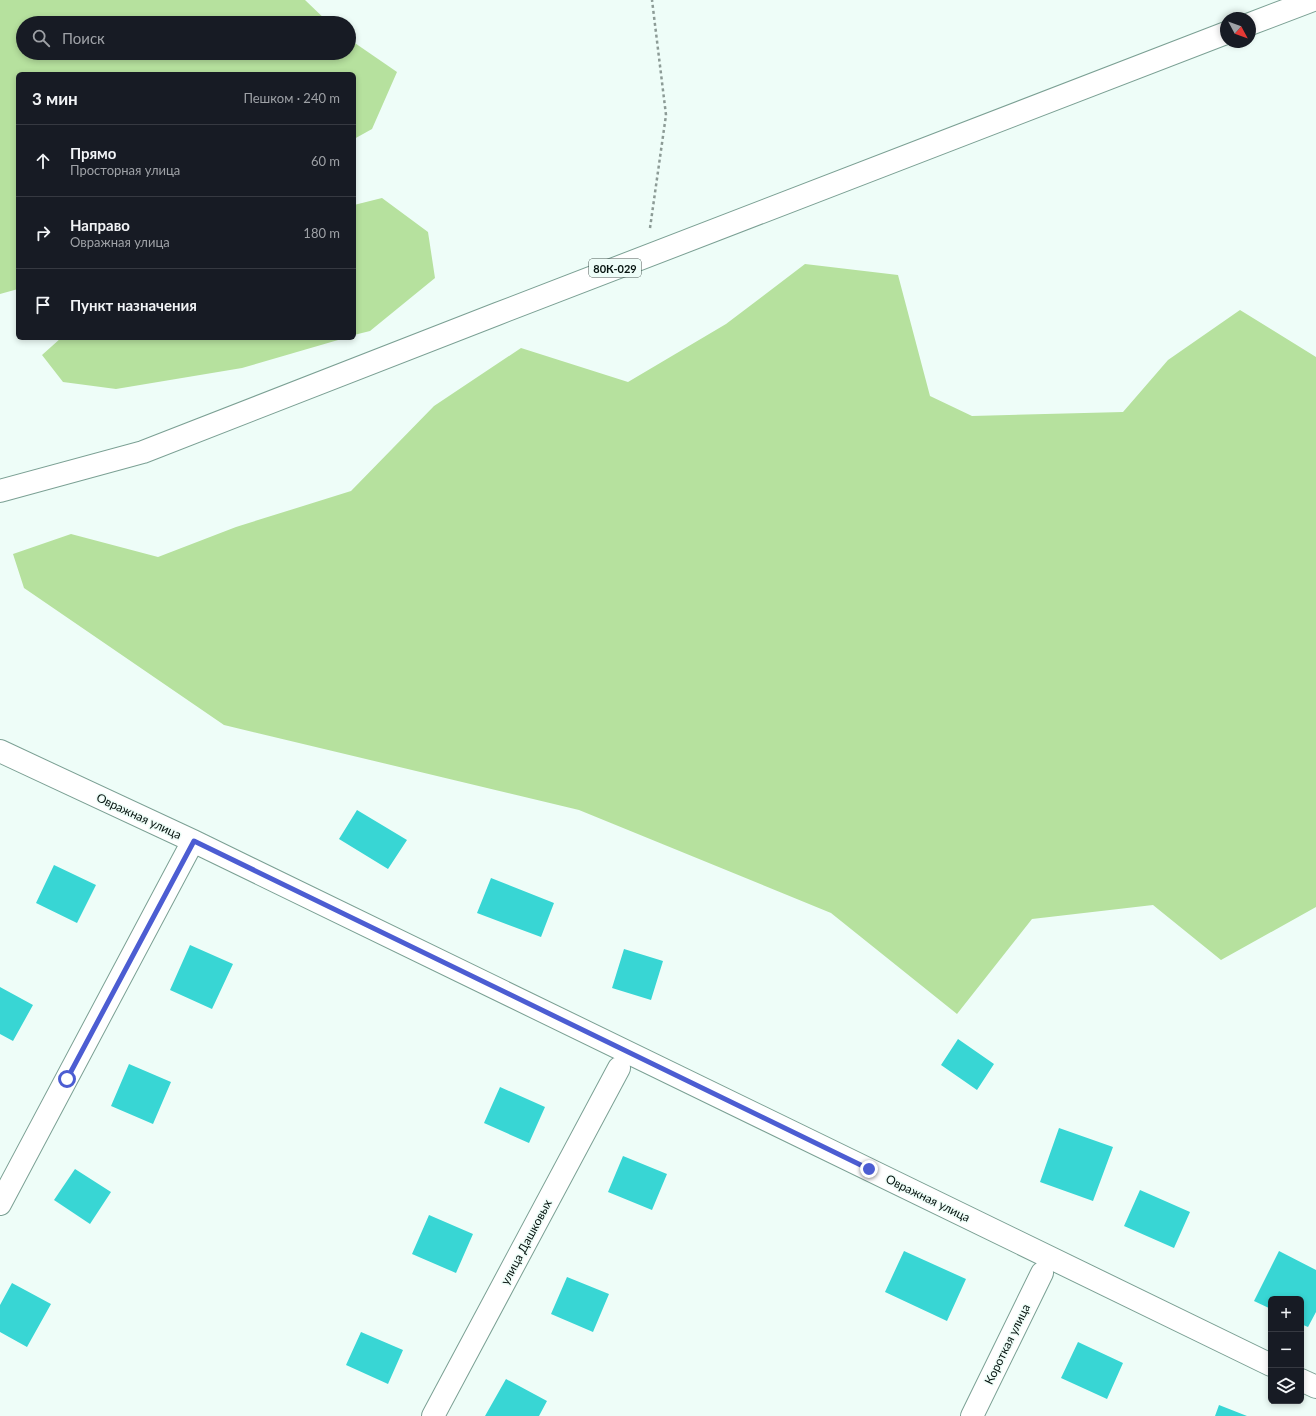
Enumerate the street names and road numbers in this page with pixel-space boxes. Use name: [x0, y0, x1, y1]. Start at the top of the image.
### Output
road number: 80К-029: [589, 259, 641, 277]
street label: Овражная улица: [94, 790, 184, 842]
street label: Овражная улица: [883, 1171, 973, 1225]
street label: улица Дашковых: [497, 1197, 555, 1287]
street label: Короткая улица: [981, 1301, 1033, 1387]

